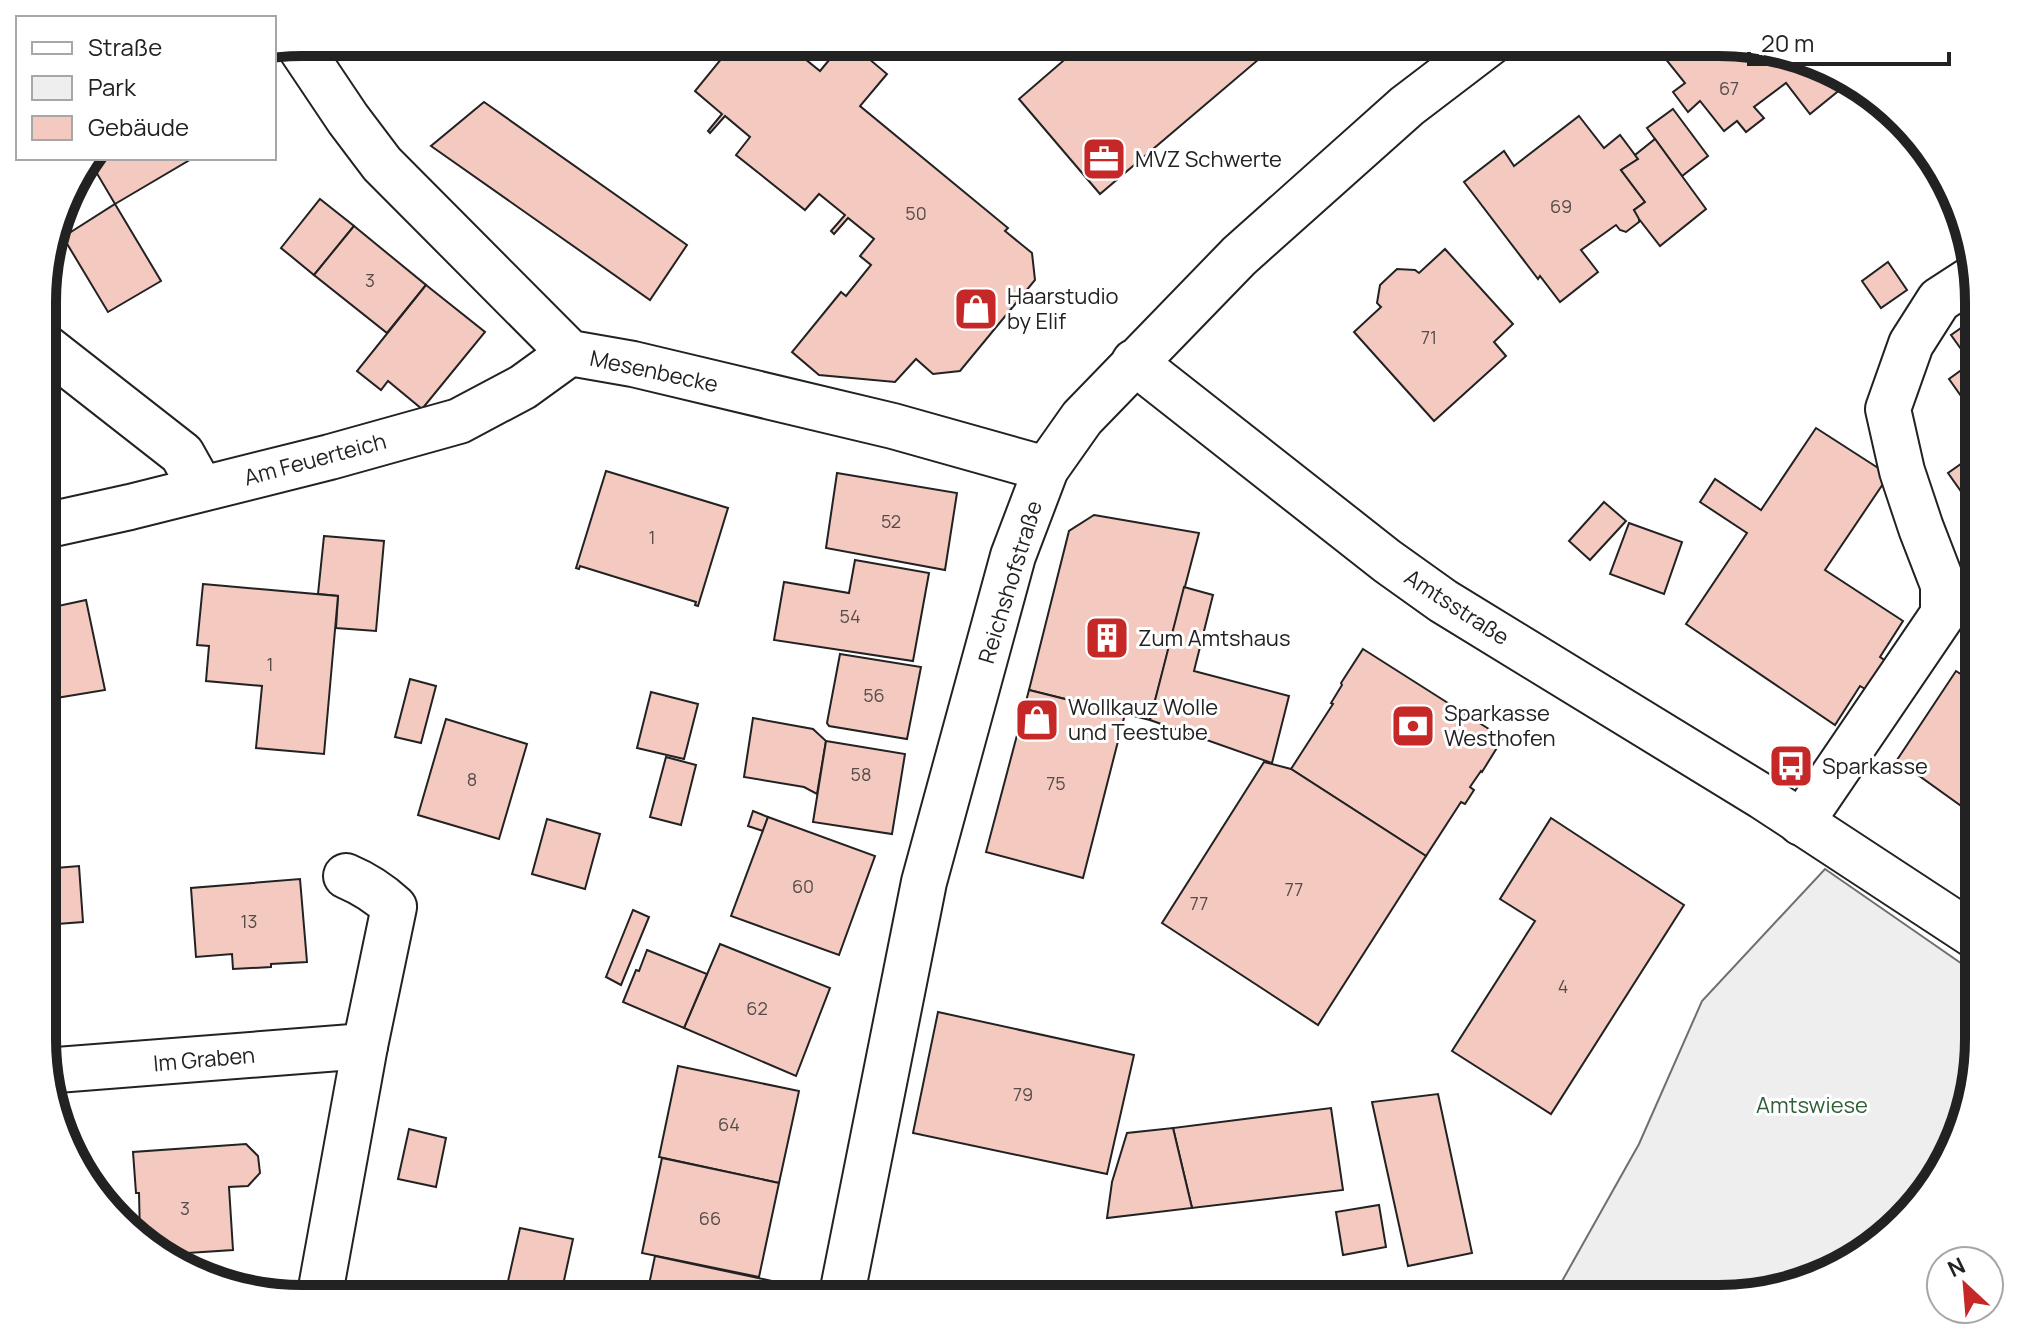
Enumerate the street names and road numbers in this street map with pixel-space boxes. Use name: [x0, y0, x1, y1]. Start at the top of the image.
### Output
street label: Mesenbecke: [587, 343, 721, 399]
street label: Am Feuerteich: [241, 426, 389, 492]
street label: Reichshofstraße: [971, 497, 1049, 667]
street label: Amtsstraße: [1399, 562, 1515, 652]
street label: Im Graben: [152, 1040, 256, 1078]

